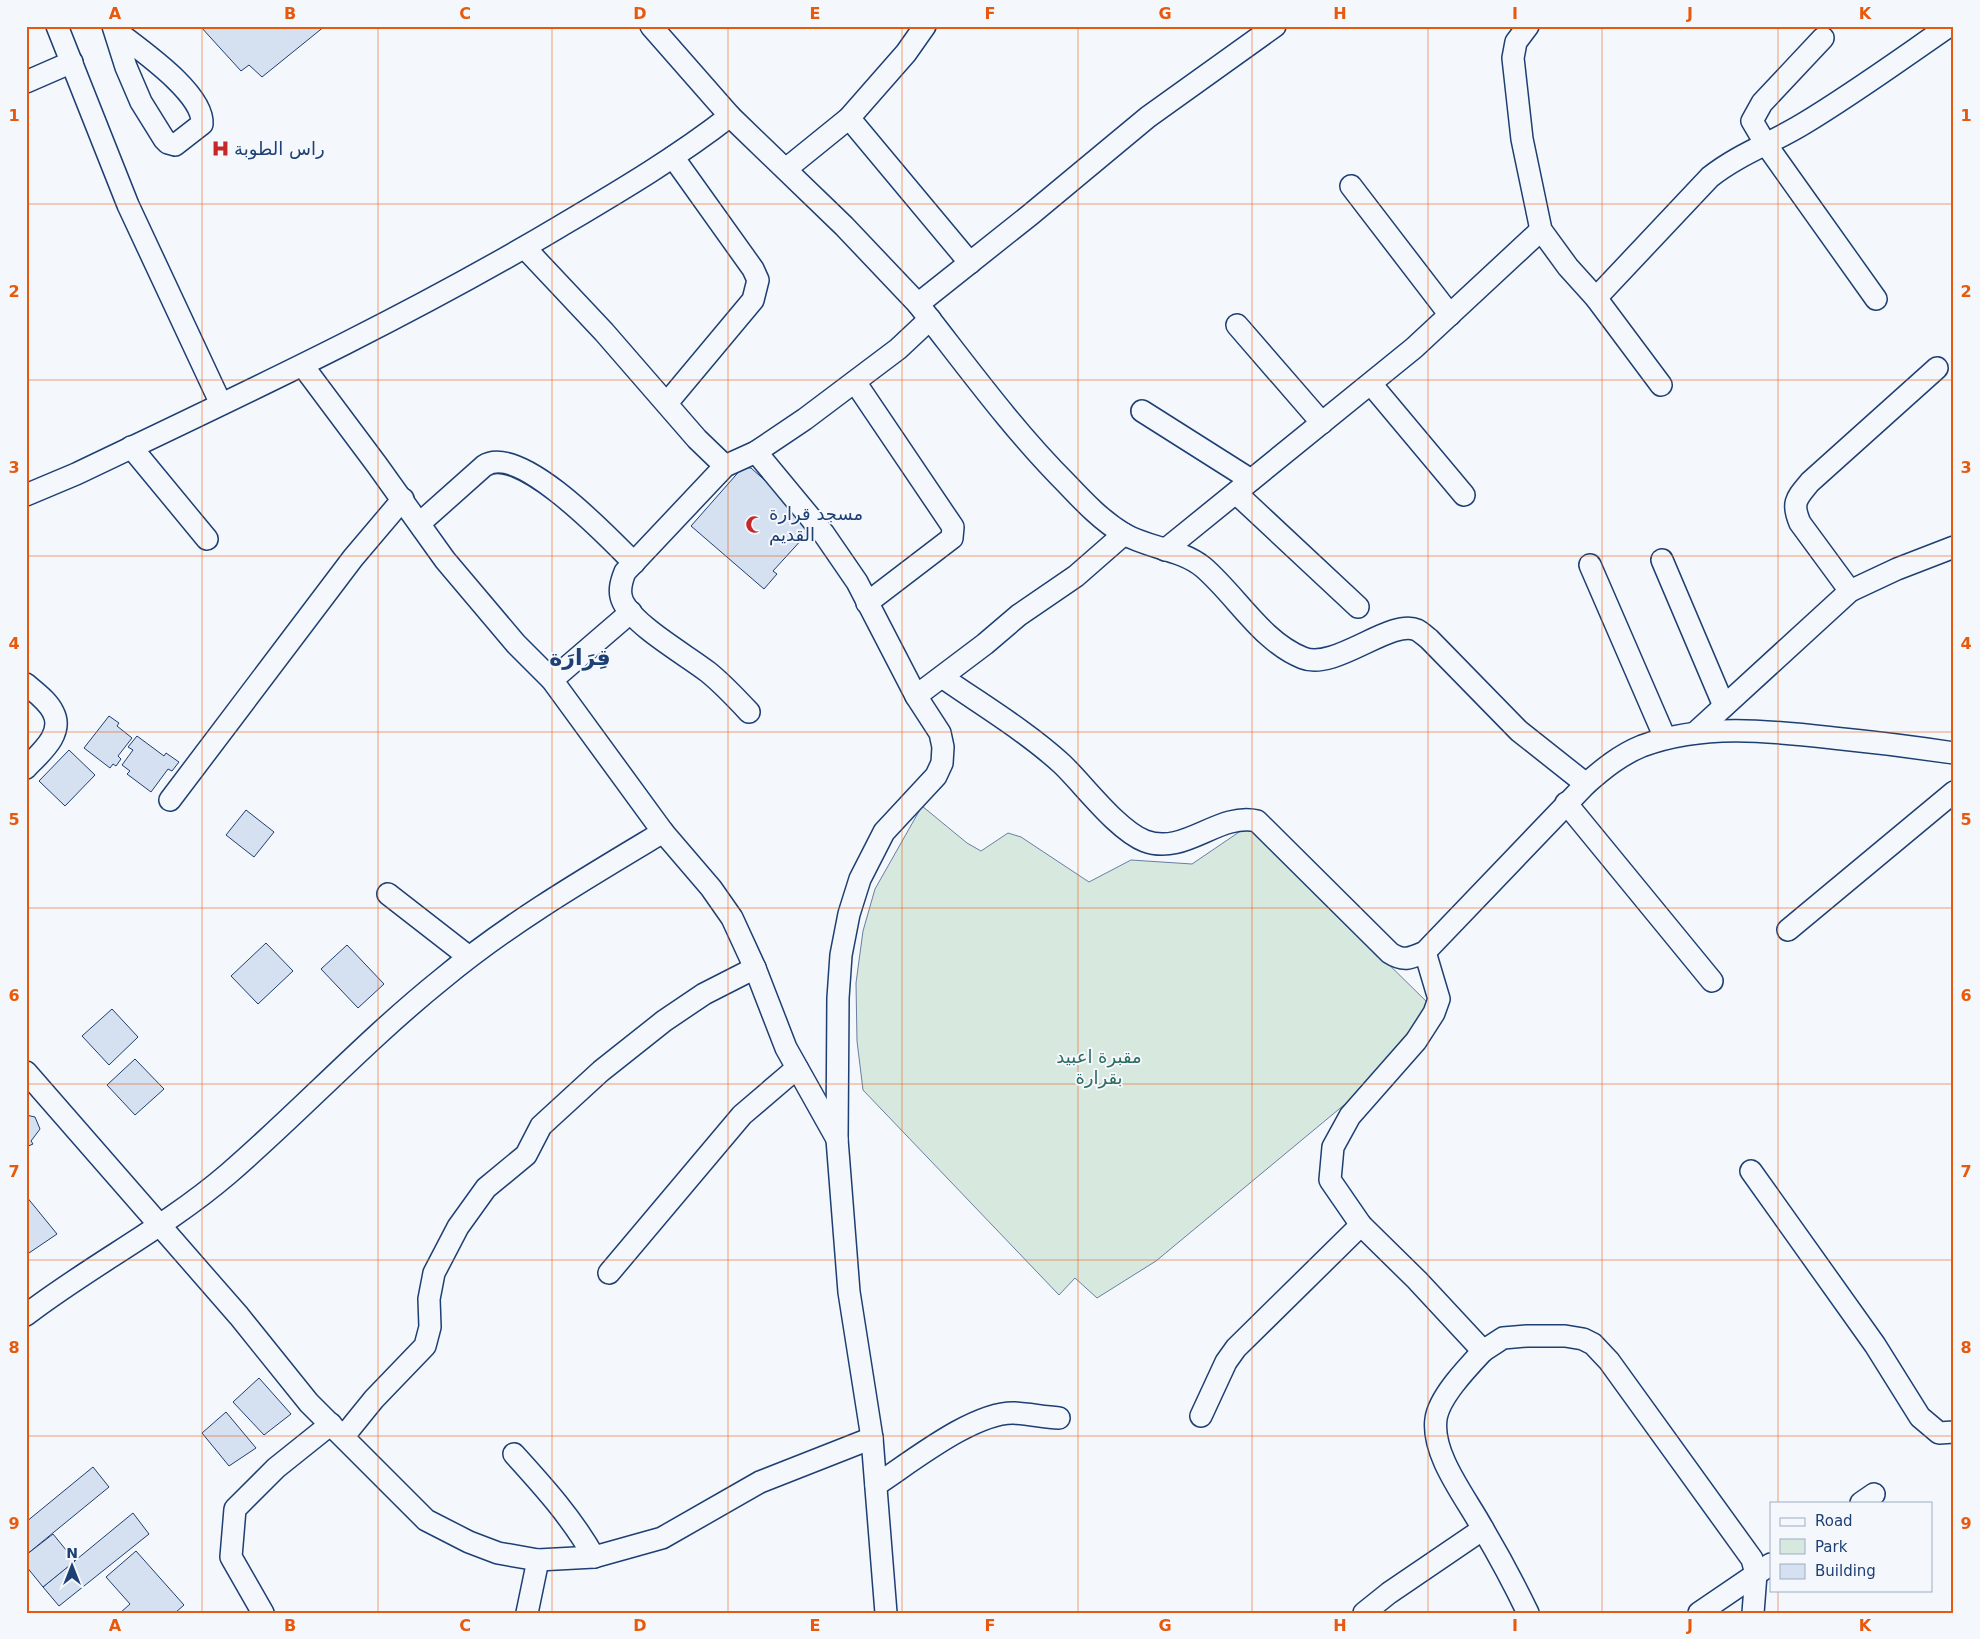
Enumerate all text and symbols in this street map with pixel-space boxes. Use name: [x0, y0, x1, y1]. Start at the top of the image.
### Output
text: A: [109, 4, 122, 23]
text: B: [284, 4, 296, 23]
text: C: [459, 4, 471, 23]
text: D: [633, 4, 647, 23]
text: E: [810, 4, 820, 23]
text: F: [985, 4, 995, 23]
text: G: [1158, 4, 1172, 23]
text: H: [1333, 4, 1347, 23]
text: I: [1512, 4, 1518, 23]
text: J: [1686, 4, 1693, 23]
text: K: [1859, 4, 1872, 23]
text: 1: [8, 106, 20, 125]
text: 1: [1960, 106, 1972, 125]
place label: راس الطوبة: [234, 138, 325, 160]
hospital icon: راس الطوبة: [210, 139, 230, 159]
text: 2: [8, 282, 20, 301]
text: 2: [1960, 282, 1972, 301]
text: 3: [8, 458, 20, 477]
text: 3: [1960, 458, 1972, 477]
place label: مسجد قرارة القديم: [769, 503, 863, 546]
mosque icon: مسجد قرارة القديم: [745, 514, 765, 534]
text: 4: [8, 634, 20, 653]
text: 4: [1960, 634, 1972, 653]
district label: قِرَارَة: [549, 645, 611, 671]
text: 5: [8, 810, 20, 829]
text: 5: [1960, 810, 1972, 829]
text: 6: [8, 986, 20, 1005]
text: 6: [1960, 986, 1972, 1005]
park label: مقبرة اعبيد بقرارة: [1056, 1046, 1142, 1089]
text: 7: [8, 1162, 20, 1181]
text: 7: [1960, 1162, 1972, 1181]
text: 8: [8, 1338, 20, 1357]
text: 8: [1960, 1338, 1972, 1357]
legend: [1770, 1502, 1932, 1592]
text: Road: [1815, 1512, 1853, 1530]
text: 9: [8, 1514, 20, 1533]
text: 9: [1960, 1514, 1972, 1533]
text: Park: [1815, 1538, 1848, 1556]
north arrow: [48, 1542, 98, 1592]
text: N: [66, 1545, 78, 1561]
text: Building: [1815, 1562, 1876, 1580]
text: A: [109, 1616, 122, 1635]
text: B: [284, 1616, 296, 1635]
text: C: [459, 1616, 471, 1635]
text: D: [633, 1616, 647, 1635]
text: E: [810, 1616, 820, 1635]
text: F: [985, 1616, 995, 1635]
text: G: [1158, 1616, 1172, 1635]
text: H: [1333, 1616, 1347, 1635]
text: I: [1512, 1616, 1518, 1635]
text: J: [1686, 1616, 1693, 1635]
text: K: [1859, 1616, 1872, 1635]

